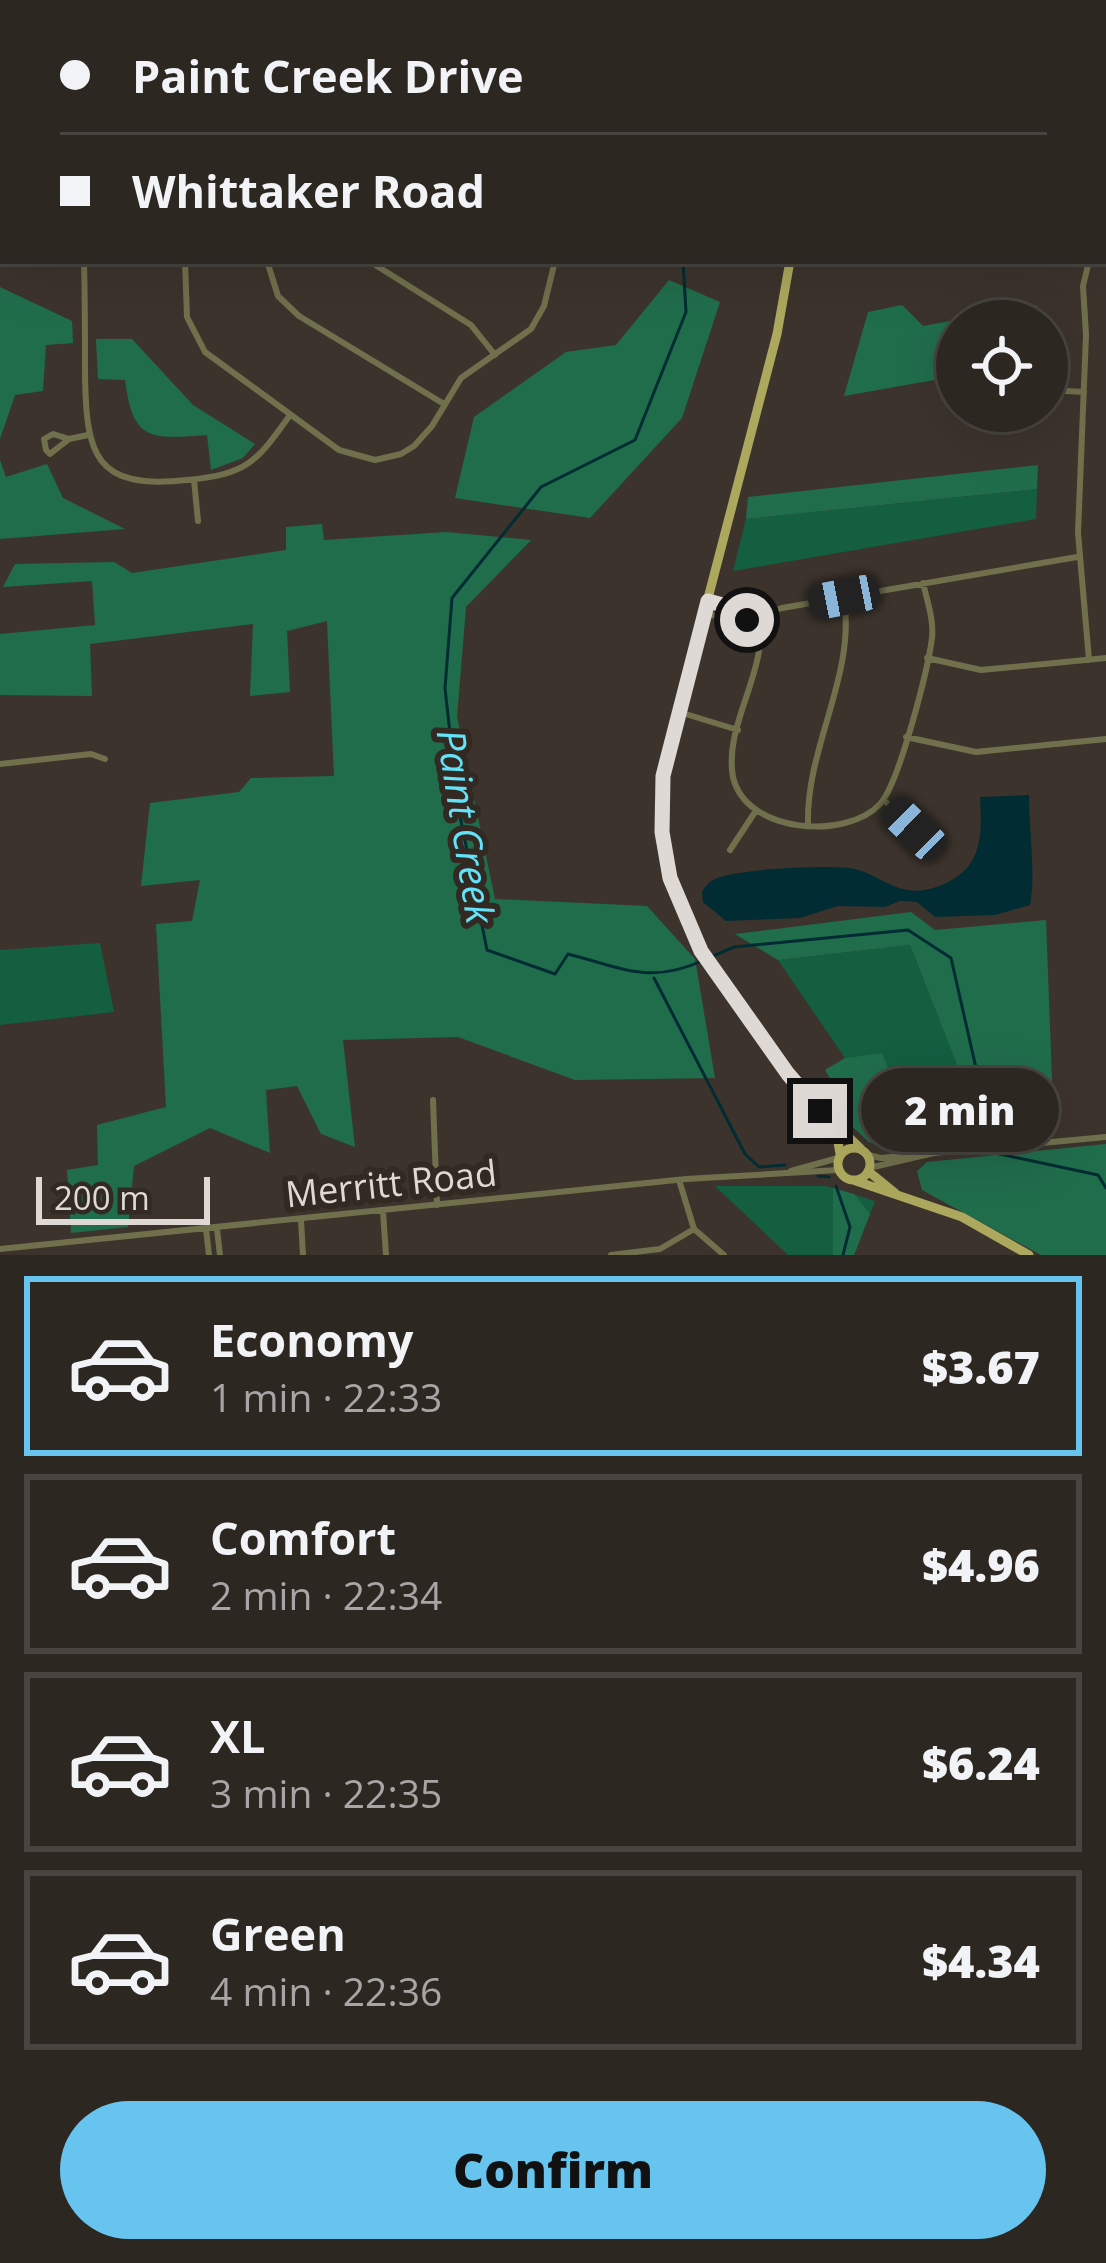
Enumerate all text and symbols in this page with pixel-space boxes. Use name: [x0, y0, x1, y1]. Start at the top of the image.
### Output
text: Paint Creek Drive: [132, 45, 524, 106]
text: Whittaker Road: [132, 160, 485, 221]
map controls: [936, 300, 1068, 432]
button: locate: [936, 300, 1068, 432]
car: [805, 572, 883, 622]
route start: [720, 593, 774, 647]
water label: Paint Creek: [426, 725, 509, 929]
car: [876, 791, 952, 867]
callout: 2 min: [862, 1069, 1060, 1153]
text: 2 min: [905, 1083, 1015, 1136]
route end: [793, 1084, 847, 1138]
street label: Merritt Road: [283, 1148, 499, 1218]
scale bar: [36, 1171, 210, 1224]
text: 200 m: [54, 1175, 150, 1220]
text: Economy: [210, 1309, 413, 1370]
icon: car: [66, 1312, 174, 1420]
text: $3.67: [922, 1336, 1040, 1397]
text: 1 min · 22:33: [210, 1370, 442, 1423]
text: Comfort: [210, 1507, 396, 1568]
icon: car: [66, 1510, 174, 1618]
text: $4.96: [922, 1534, 1040, 1595]
text: 2 min · 22:34: [210, 1568, 442, 1621]
text: XL: [210, 1705, 265, 1766]
icon: car: [66, 1708, 174, 1816]
text: $6.24: [922, 1732, 1040, 1793]
text: 3 min · 22:35: [210, 1766, 442, 1819]
text: Green: [210, 1903, 346, 1964]
icon: car: [66, 1906, 174, 2014]
text: $4.34: [922, 1930, 1040, 1991]
text: 4 min · 22:36: [210, 1964, 442, 2017]
button: Confirm: [60, 2101, 1046, 2239]

